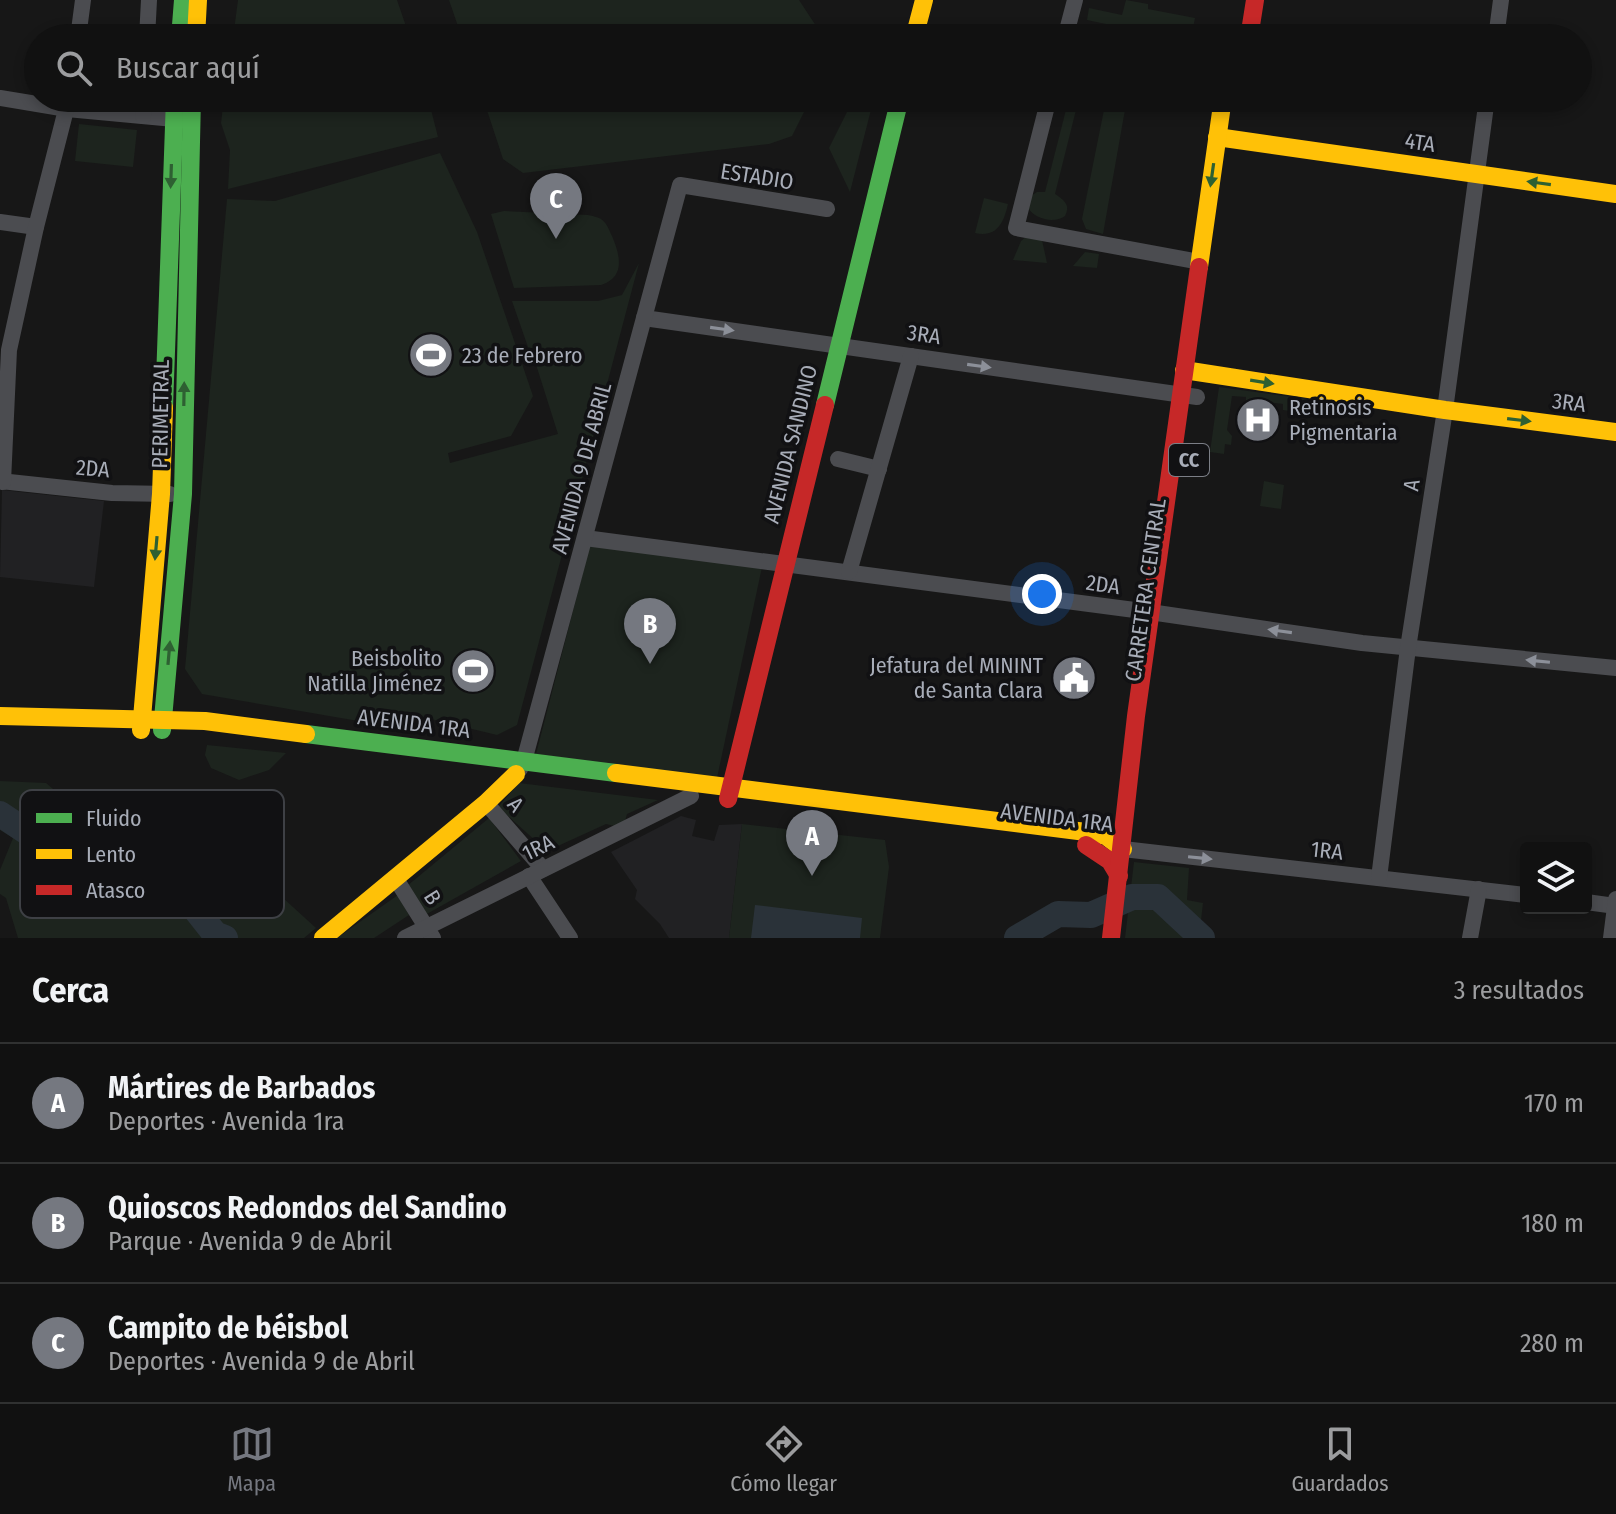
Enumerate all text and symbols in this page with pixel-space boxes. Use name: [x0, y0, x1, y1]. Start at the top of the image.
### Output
search box: [24, 24, 1592, 112]
icon: search: [52, 46, 96, 90]
text: Buscar aquí: [116, 50, 260, 86]
street label: 4TA: [1403, 127, 1437, 158]
street label: ESTADIO: [718, 157, 795, 196]
one-way arrow: [1205, 163, 1218, 188]
one-way arrow: [164, 164, 177, 189]
pin: C: [530, 173, 582, 239]
one-way arrow: [1526, 176, 1551, 189]
street label: 3RA: [905, 319, 943, 350]
one-way arrow: [710, 323, 735, 336]
sports icon: 23 de Febrero: [407, 331, 455, 379]
place label: 23 de Febrero: [462, 342, 583, 369]
street label: PERIMETRAL: [146, 359, 175, 469]
one-way arrow: [967, 360, 992, 373]
street label: AVENIDA SANDINO: [758, 362, 823, 526]
one-way arrow: [1249, 376, 1274, 389]
street label: AVENIDA 9 DE ABRIL: [546, 379, 617, 557]
one-way arrow: [178, 381, 191, 406]
street label: 3RA: [1551, 387, 1588, 418]
place label: Retinosis Pigmentaria: [1289, 394, 1398, 446]
hospital icon: Retinosis Pigmentaria: [1234, 396, 1282, 444]
one-way arrow: [1507, 413, 1532, 426]
road number: CC: [1169, 444, 1209, 476]
street label: 2DA: [75, 454, 111, 483]
street label: A: [1397, 477, 1426, 493]
street label: CARRETERA CENTRAL: [1119, 497, 1172, 683]
one-way arrow: [149, 535, 162, 560]
street label: 2DA: [1084, 569, 1122, 600]
your location: [1022, 574, 1062, 614]
pin: B: [624, 598, 676, 664]
one-way arrow: [1267, 624, 1292, 637]
one-way arrow: [163, 640, 176, 665]
place label: Beisbolito Natilla Jiménez: [307, 645, 442, 697]
sports icon: Beisbolito Natilla Jiménez: [449, 647, 497, 695]
place label: Jefatura del MININT de Santa Clara: [870, 652, 1044, 704]
public building icon: Jefatura del MININT de Santa Clara: [1050, 654, 1098, 702]
one-way arrow: [1525, 654, 1550, 667]
street label: AVENIDA 1RA: [356, 703, 472, 744]
legend: [20, 790, 284, 918]
street label: A: [502, 791, 530, 818]
street label: AVENIDA 1RA: [999, 797, 1115, 838]
text: Fluido: [86, 805, 142, 832]
pin: A: [786, 810, 838, 876]
street label: 1RA: [518, 828, 559, 867]
street label: 1RA: [1310, 835, 1345, 866]
text: Lento: [86, 841, 136, 868]
map controls: [1520, 842, 1592, 914]
button: layers: [1520, 842, 1592, 914]
one-way arrow: [1188, 852, 1213, 865]
text: Atasco: [86, 877, 145, 904]
street label: B: [418, 885, 447, 910]
text: Cerca: [32, 970, 109, 1011]
text: 3 resultados: [1454, 975, 1584, 1006]
text: Mártires de Barbados: [108, 1070, 375, 1106]
text: A: [51, 1088, 65, 1119]
text: 170 m: [1524, 1088, 1584, 1119]
text: Deportes · Avenida 1ra: [108, 1106, 345, 1137]
text: Quioscos Redondos del Sandino: [108, 1190, 507, 1226]
text: B: [51, 1208, 65, 1239]
text: 180 m: [1521, 1208, 1584, 1239]
text: Parque · Avenida 9 de Abril: [108, 1226, 392, 1257]
text: Campito de béisbol: [108, 1310, 348, 1346]
text: C: [51, 1328, 65, 1359]
text: 280 m: [1520, 1328, 1584, 1359]
text: Deportes · Avenida 9 de Abril: [108, 1346, 415, 1377]
tab: Mapa: [227, 1422, 276, 1497]
tab: Cómo llegar: [730, 1422, 837, 1497]
tab: Guardados: [1291, 1422, 1389, 1497]

